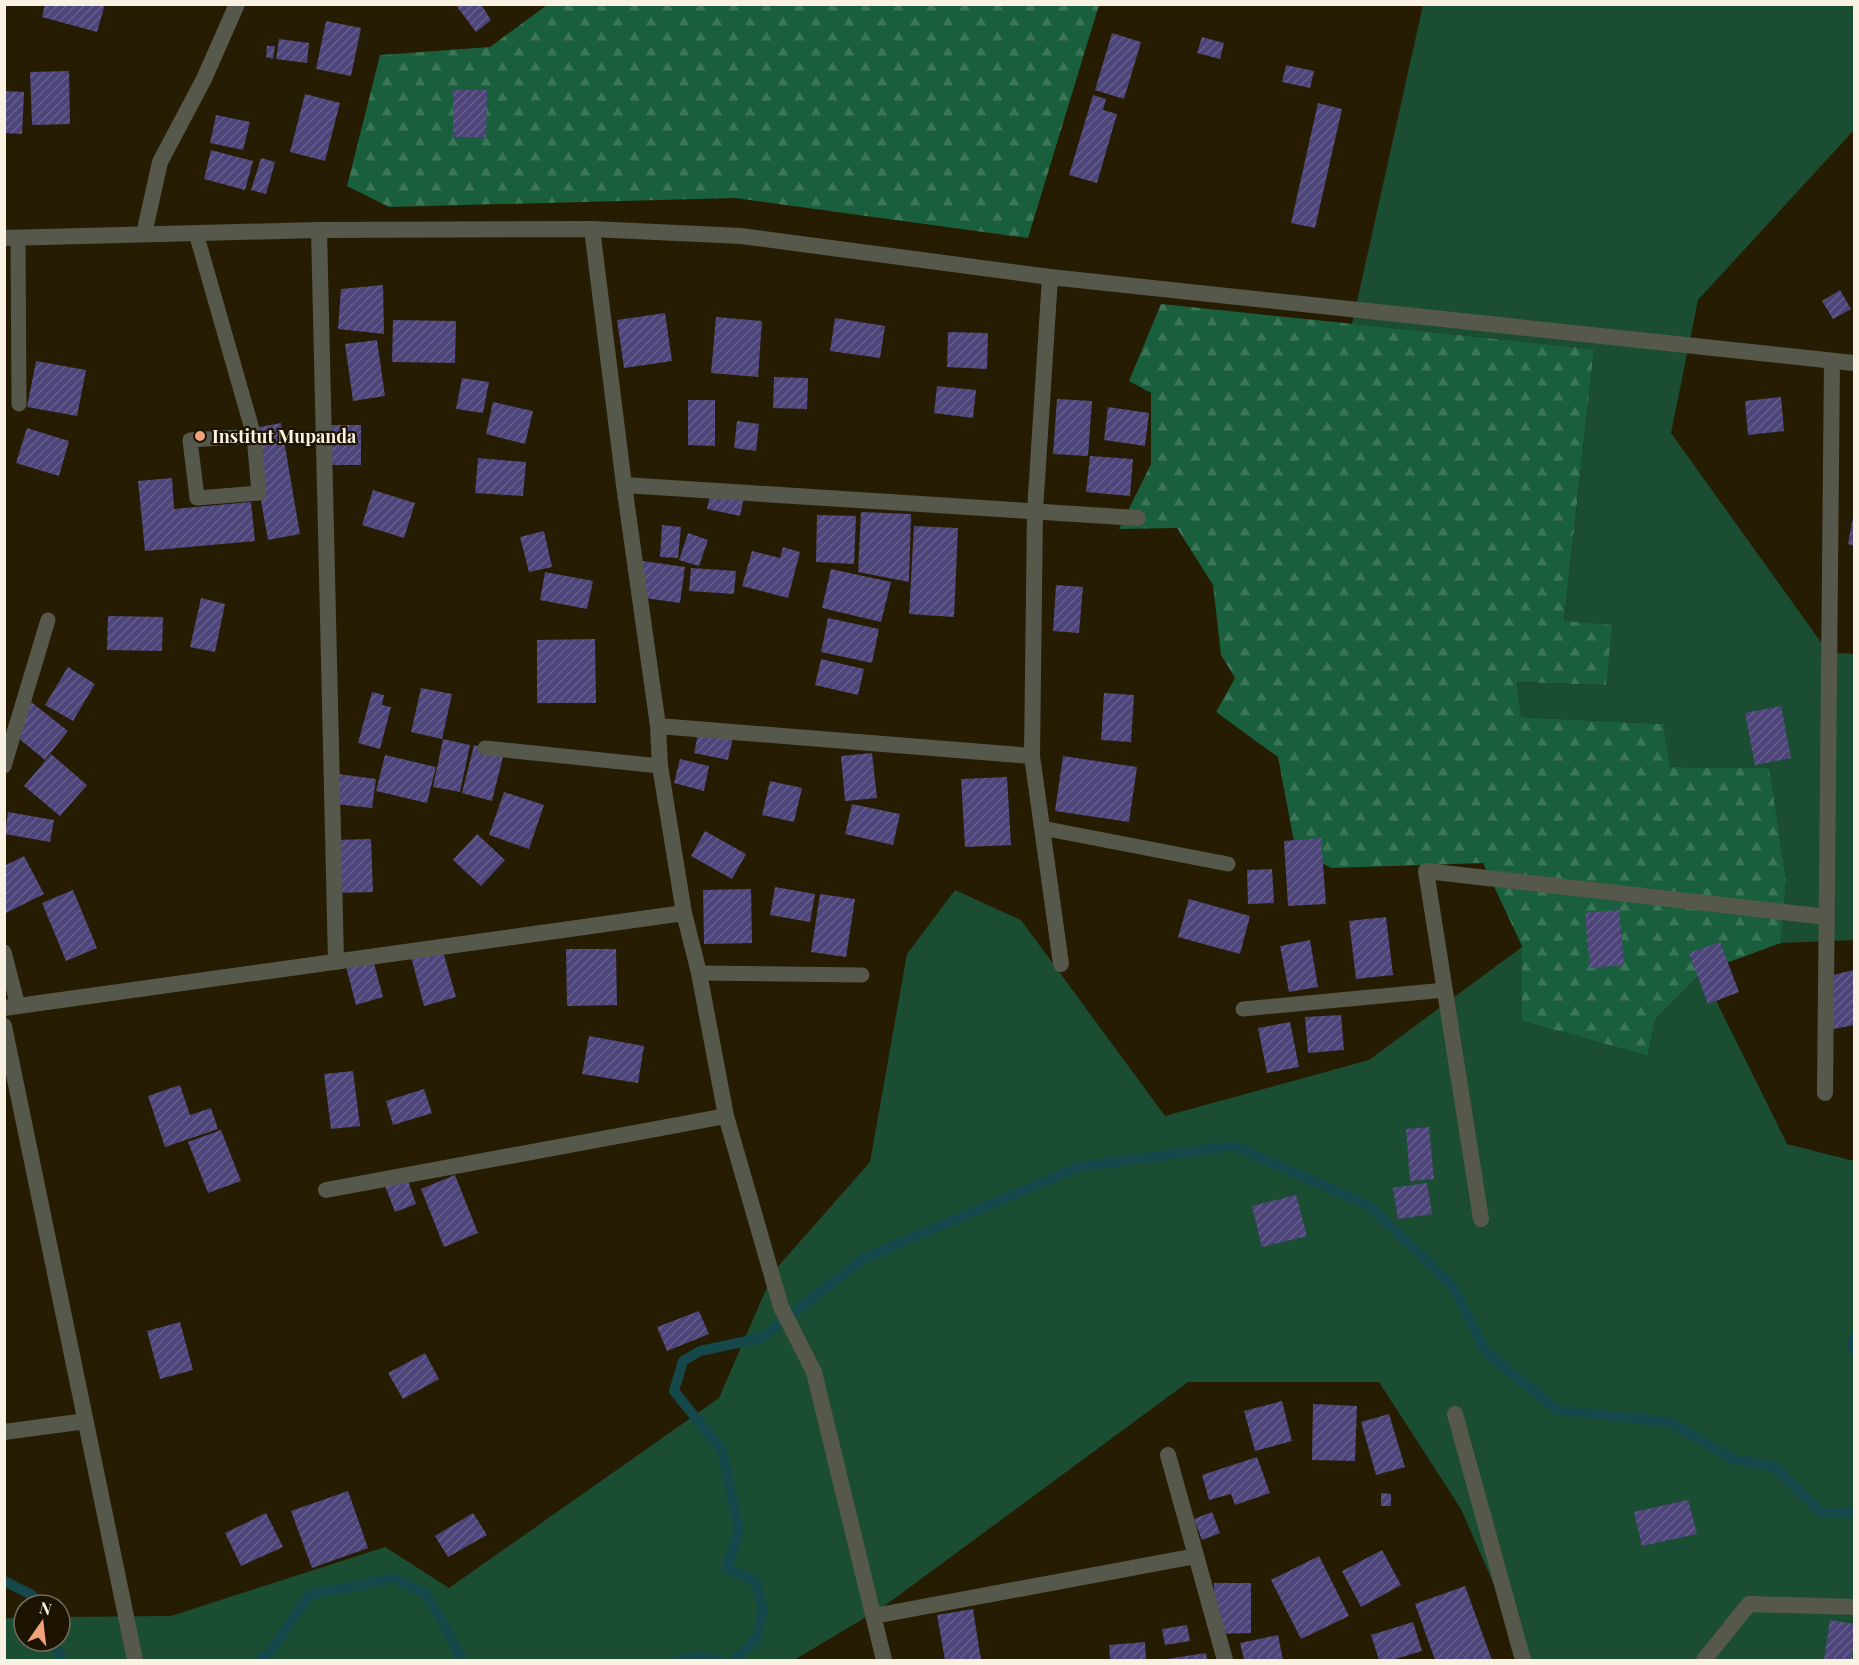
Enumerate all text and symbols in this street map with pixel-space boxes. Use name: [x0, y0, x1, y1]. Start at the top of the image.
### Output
place label: Institut Mupanda: [212, 424, 357, 448]
marker: Institut Mupanda: [193, 429, 207, 443]
north arrow: [12, 1593, 72, 1653]
text: N: [38, 1596, 54, 1620]

